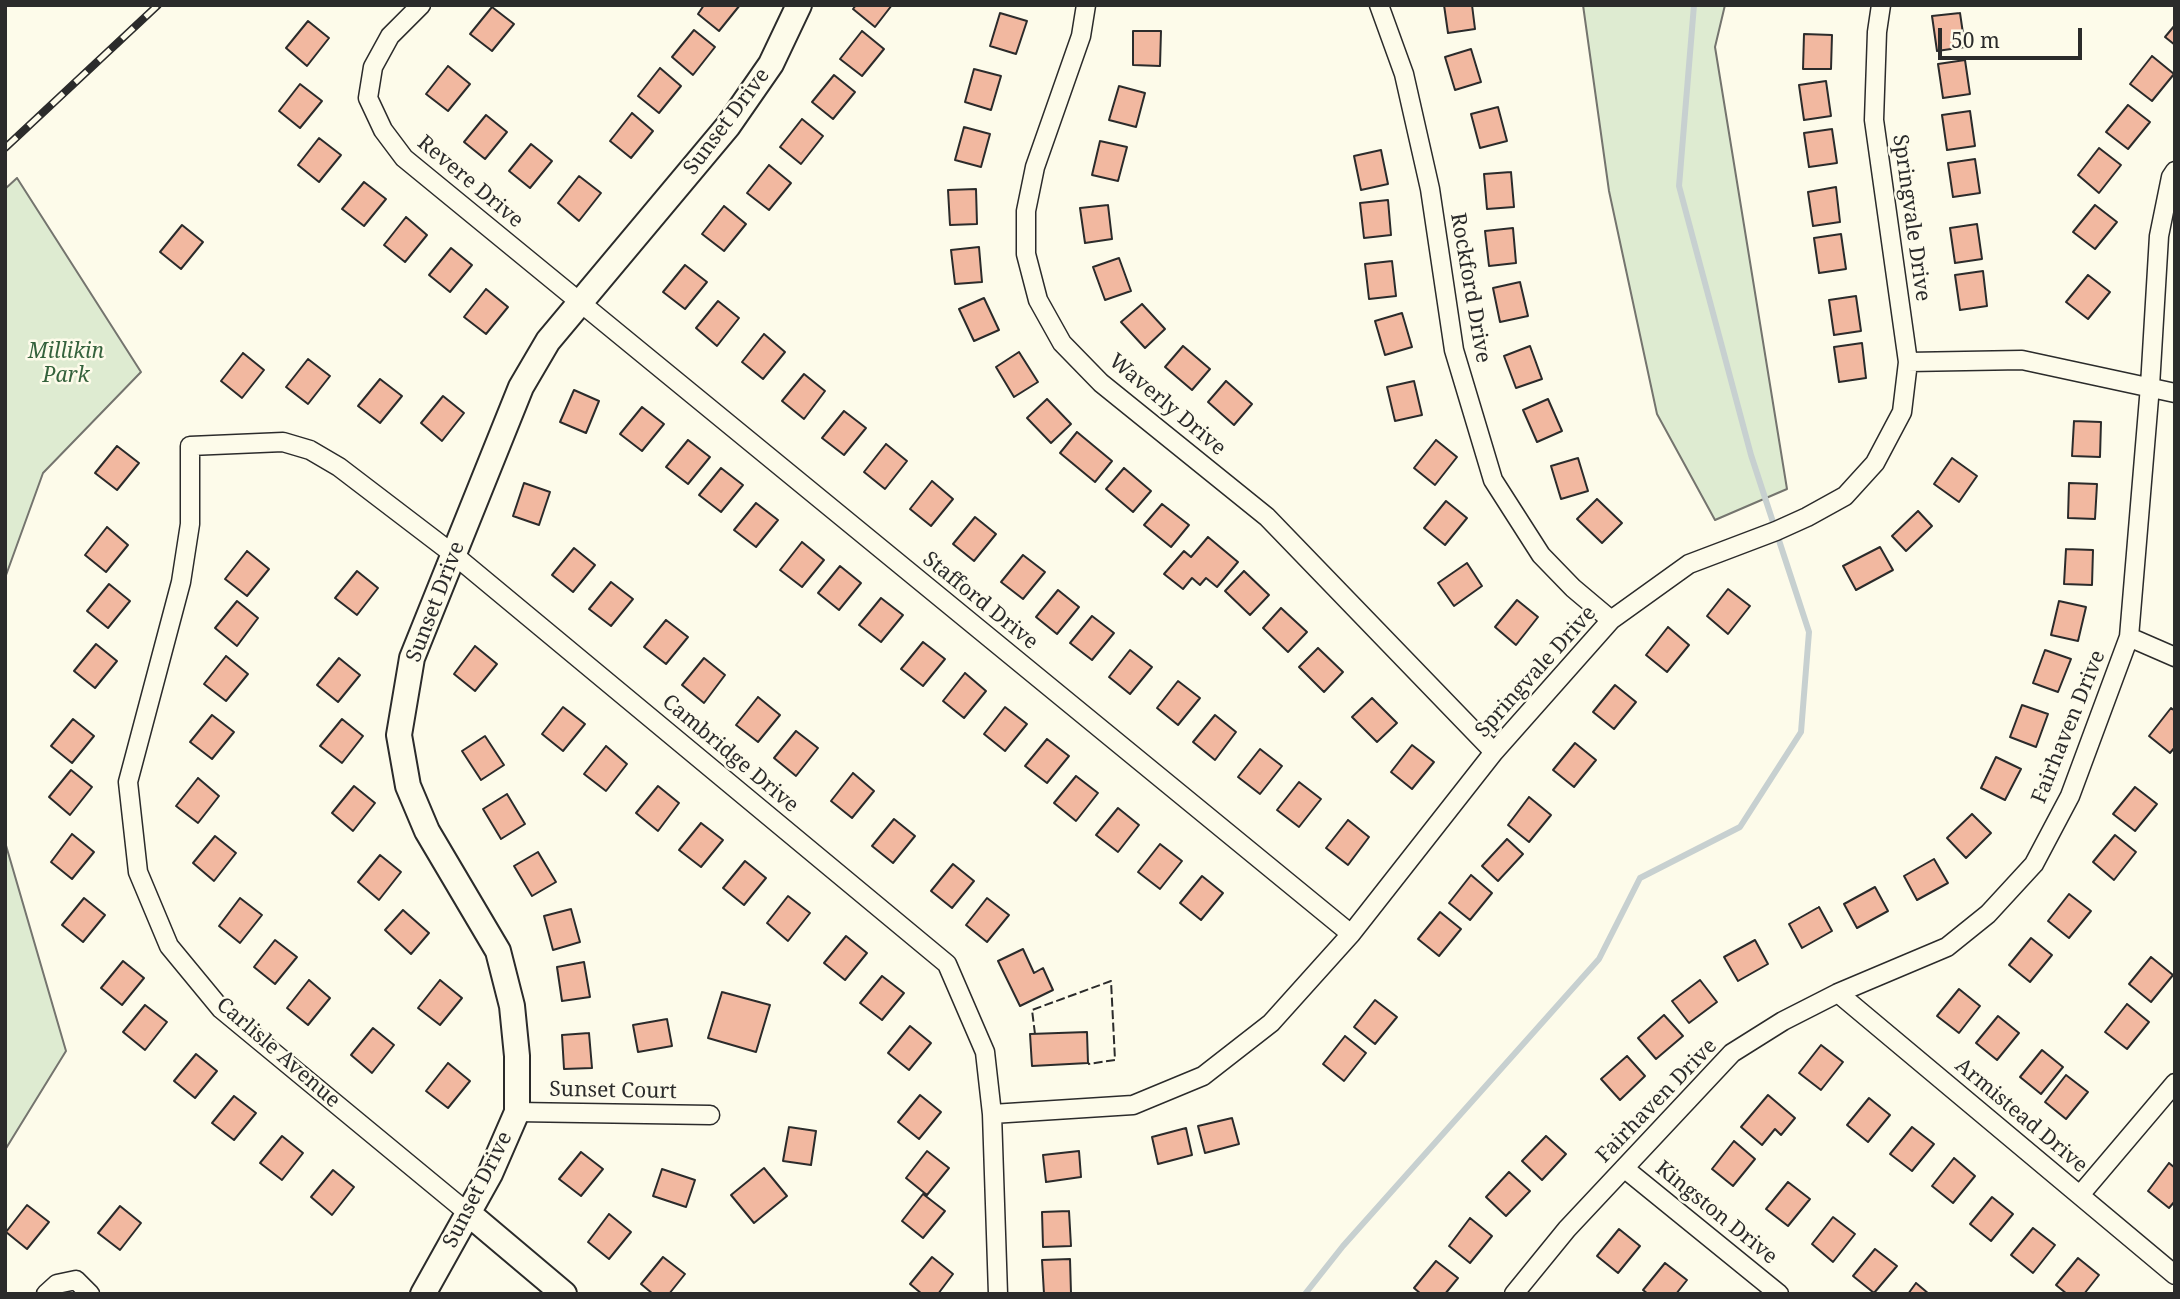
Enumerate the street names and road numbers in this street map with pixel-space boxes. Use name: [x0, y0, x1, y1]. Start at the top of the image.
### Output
street label: Sunset Drive: [679, 64, 775, 180]
street label: Revere Drive: [412, 130, 528, 234]
street label: Springvale Drive: [1887, 133, 1935, 303]
street label: Rockford Drive: [1444, 211, 1496, 365]
street label: Waverly Drive: [1103, 349, 1231, 461]
street label: Sunset Drive: [401, 538, 471, 666]
street label: Stafford Drive: [917, 547, 1043, 655]
street label: Springvale Drive: [1470, 601, 1602, 743]
street label: Fairhaven Drive: [2027, 647, 2111, 807]
street label: Cambridge Drive: [657, 690, 803, 818]
street label: Carlisle Avenue: [211, 992, 345, 1114]
street label: Fairhaven Drive: [1591, 1034, 1723, 1168]
street label: Armistead Drive: [1950, 1053, 2092, 1179]
street label: Sunset Court: [549, 1077, 677, 1105]
street label: Sunset Drive: [438, 1128, 518, 1252]
street label: Kingston Drive: [1650, 1156, 1782, 1270]

